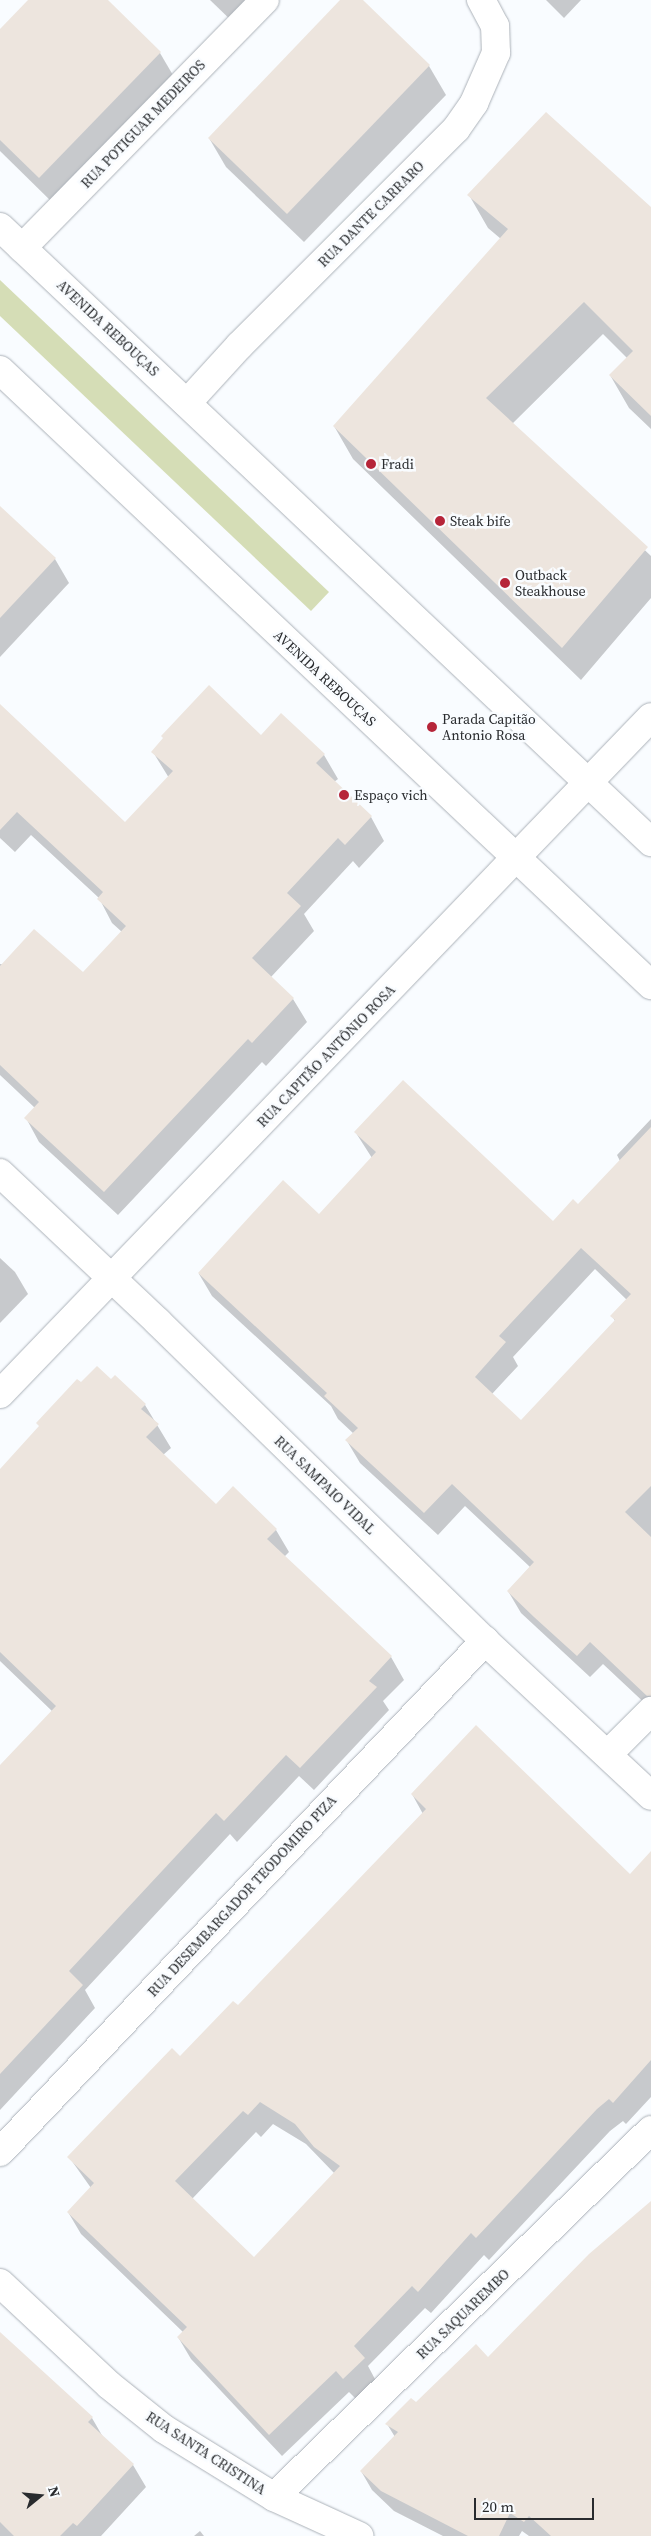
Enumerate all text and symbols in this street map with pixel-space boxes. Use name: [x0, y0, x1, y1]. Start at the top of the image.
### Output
street label: RUA POTIGUAR MEDEIROS: [77, 56, 209, 192]
street label: RUA DANTE CARRARO: [314, 157, 428, 271]
street label: AVENIDA REBOUÇAS: [53, 276, 163, 380]
place label: Fradi: [381, 456, 414, 472]
marker: Fradi: [365, 458, 377, 470]
place label: Steak bife: [450, 513, 511, 529]
marker: Steak bife: [434, 515, 446, 527]
place label: Outback Steakhouse: [515, 567, 586, 600]
marker: Outback Steakhouse: [499, 577, 511, 589]
street label: AVENIDA REBOUÇAS: [270, 626, 380, 730]
place label: Parada Capitão Antonio Rosa: [442, 711, 536, 744]
marker: Parada Capitão Antonio Rosa: [426, 721, 438, 733]
place label: Espaço vich: [354, 787, 428, 803]
marker: Espaço vich: [338, 789, 350, 801]
street label: RUA CAPITÃO ANTÔNIO ROSA: [253, 981, 399, 1131]
street label: RUA SAMPAIO VIDAL: [271, 1432, 379, 1538]
street label: RUA DESEMBARGADOR TEODOMIRO PIZA: [144, 1792, 340, 2000]
street label: RUA SAQUAREMBO: [413, 2265, 513, 2363]
street label: RUA SANTA CRISTINA: [143, 2408, 269, 2498]
north arrow: [15, 2471, 65, 2521]
text: N: [43, 2484, 65, 2499]
scale bar: [476, 2488, 596, 2520]
text: 20 m: [482, 2496, 514, 2517]

